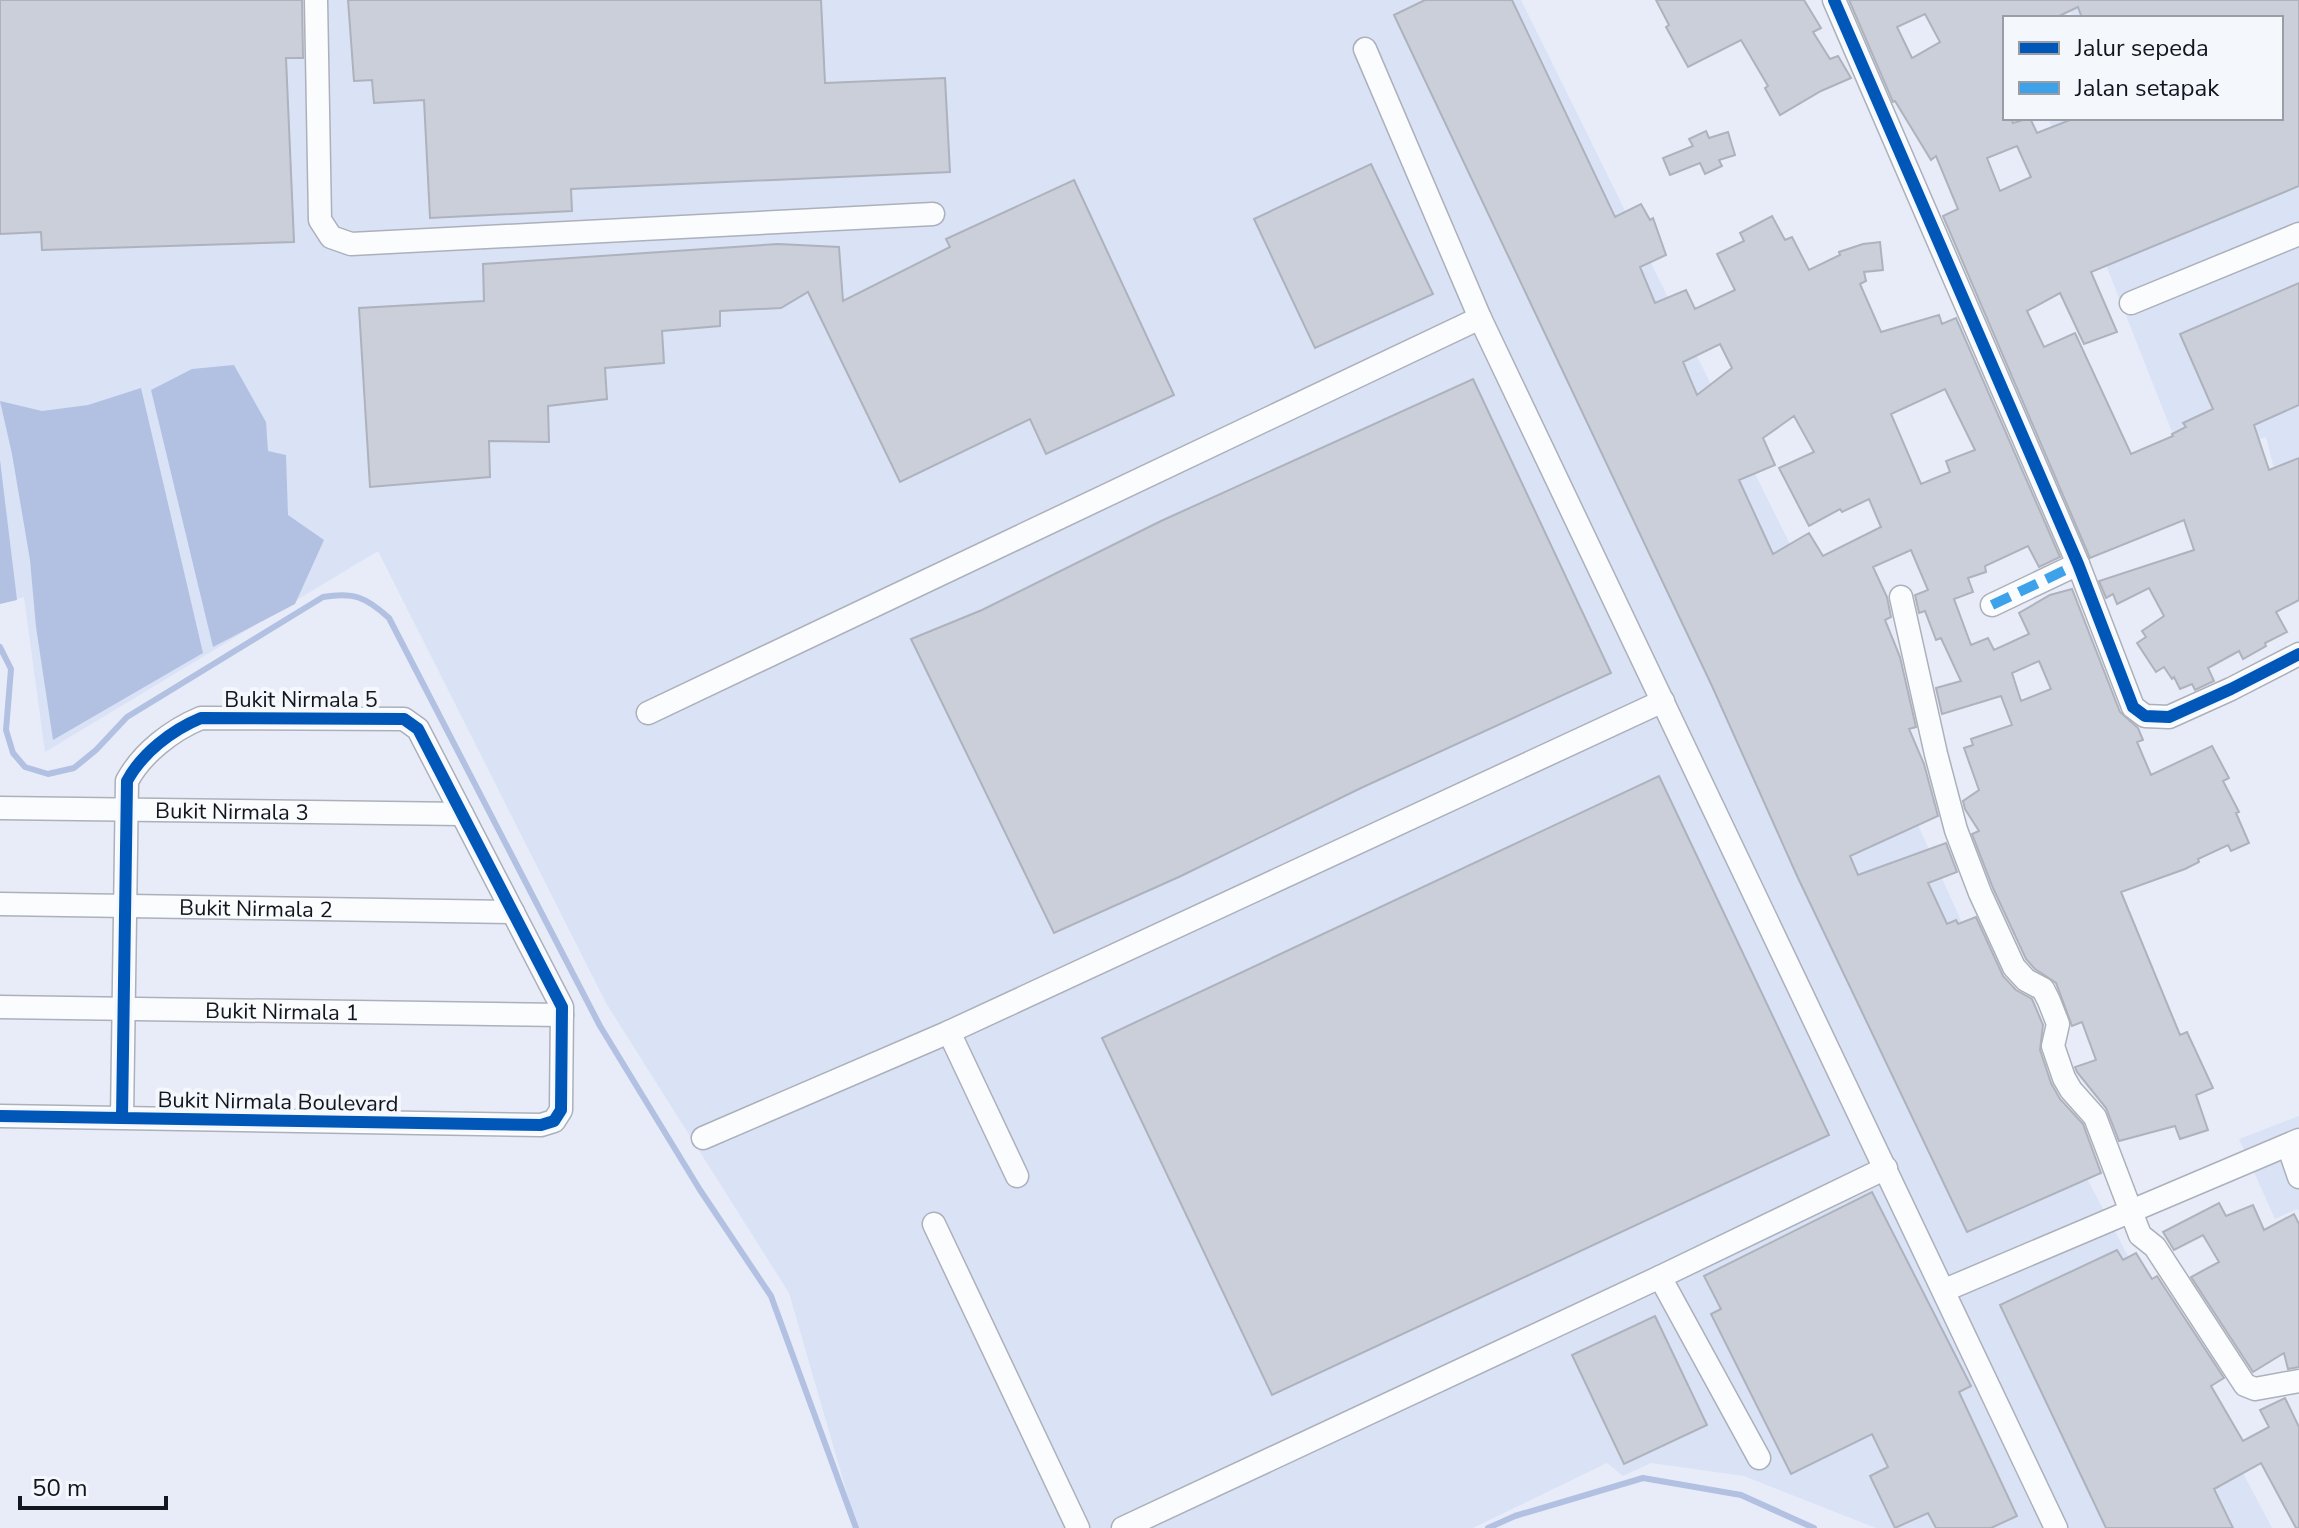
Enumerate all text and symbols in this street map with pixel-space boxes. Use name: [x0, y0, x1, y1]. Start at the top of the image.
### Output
legend: [2003, 16, 2283, 120]
text: Jalur sepeda: [2074, 32, 2209, 64]
text: Jalan setapak: [2074, 72, 2220, 104]
street label: Bukit Nirmala 5: [224, 685, 378, 715]
street label: Bukit Nirmala 3: [155, 796, 309, 828]
street label: Bukit Nirmala 2: [179, 893, 333, 925]
street label: Bukit Nirmala 1: [205, 996, 359, 1028]
street label: Bukit Nirmala Boulevard: [157, 1085, 399, 1119]
scale bar: [20, 1460, 166, 1510]
text: 50 m: [32, 1472, 88, 1504]

